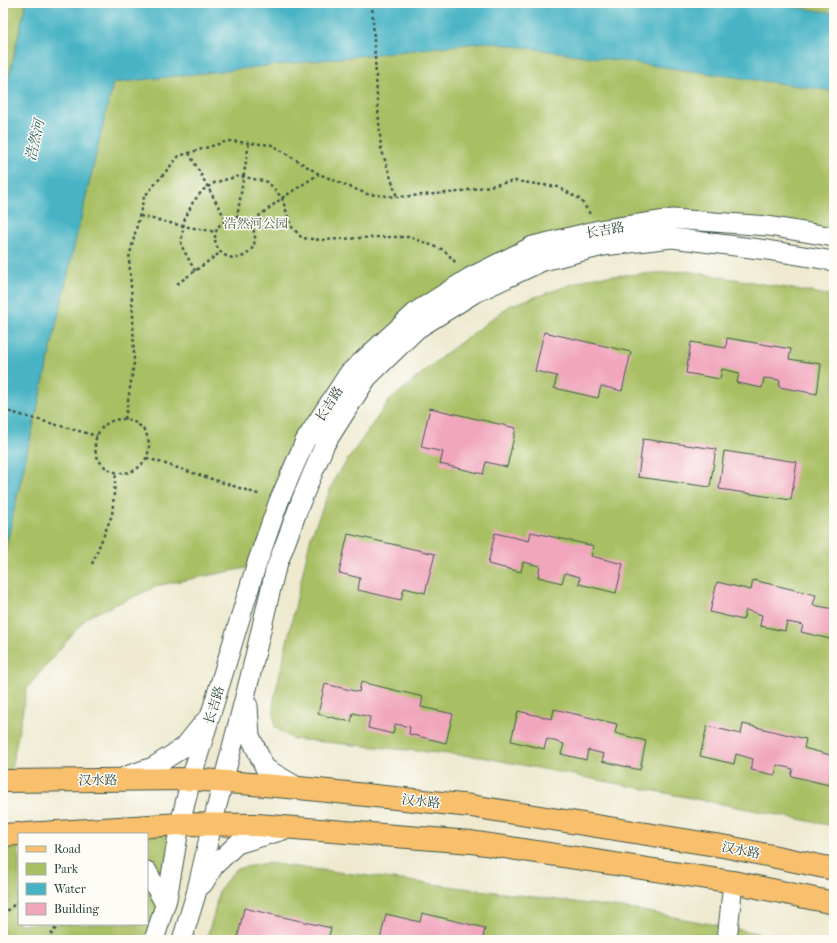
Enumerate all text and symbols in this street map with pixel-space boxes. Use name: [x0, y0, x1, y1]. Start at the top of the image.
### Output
water label: 浩然河: [22, 115, 49, 162]
park label: 浩然河公园: [223, 216, 289, 231]
street label: 长吉路: [584, 219, 626, 241]
street label: 长吉路: [312, 384, 346, 424]
street label: 长吉路: [201, 684, 227, 726]
street label: 汉水路: [78, 772, 118, 788]
street label: 汉水路: [401, 792, 441, 810]
legend: [18, 833, 148, 925]
street label: 汉水路: [720, 839, 762, 861]
text: Road: [54, 842, 81, 856]
text: Park: [54, 862, 79, 876]
text: Water: [53, 882, 87, 896]
text: Building: [54, 902, 99, 916]

